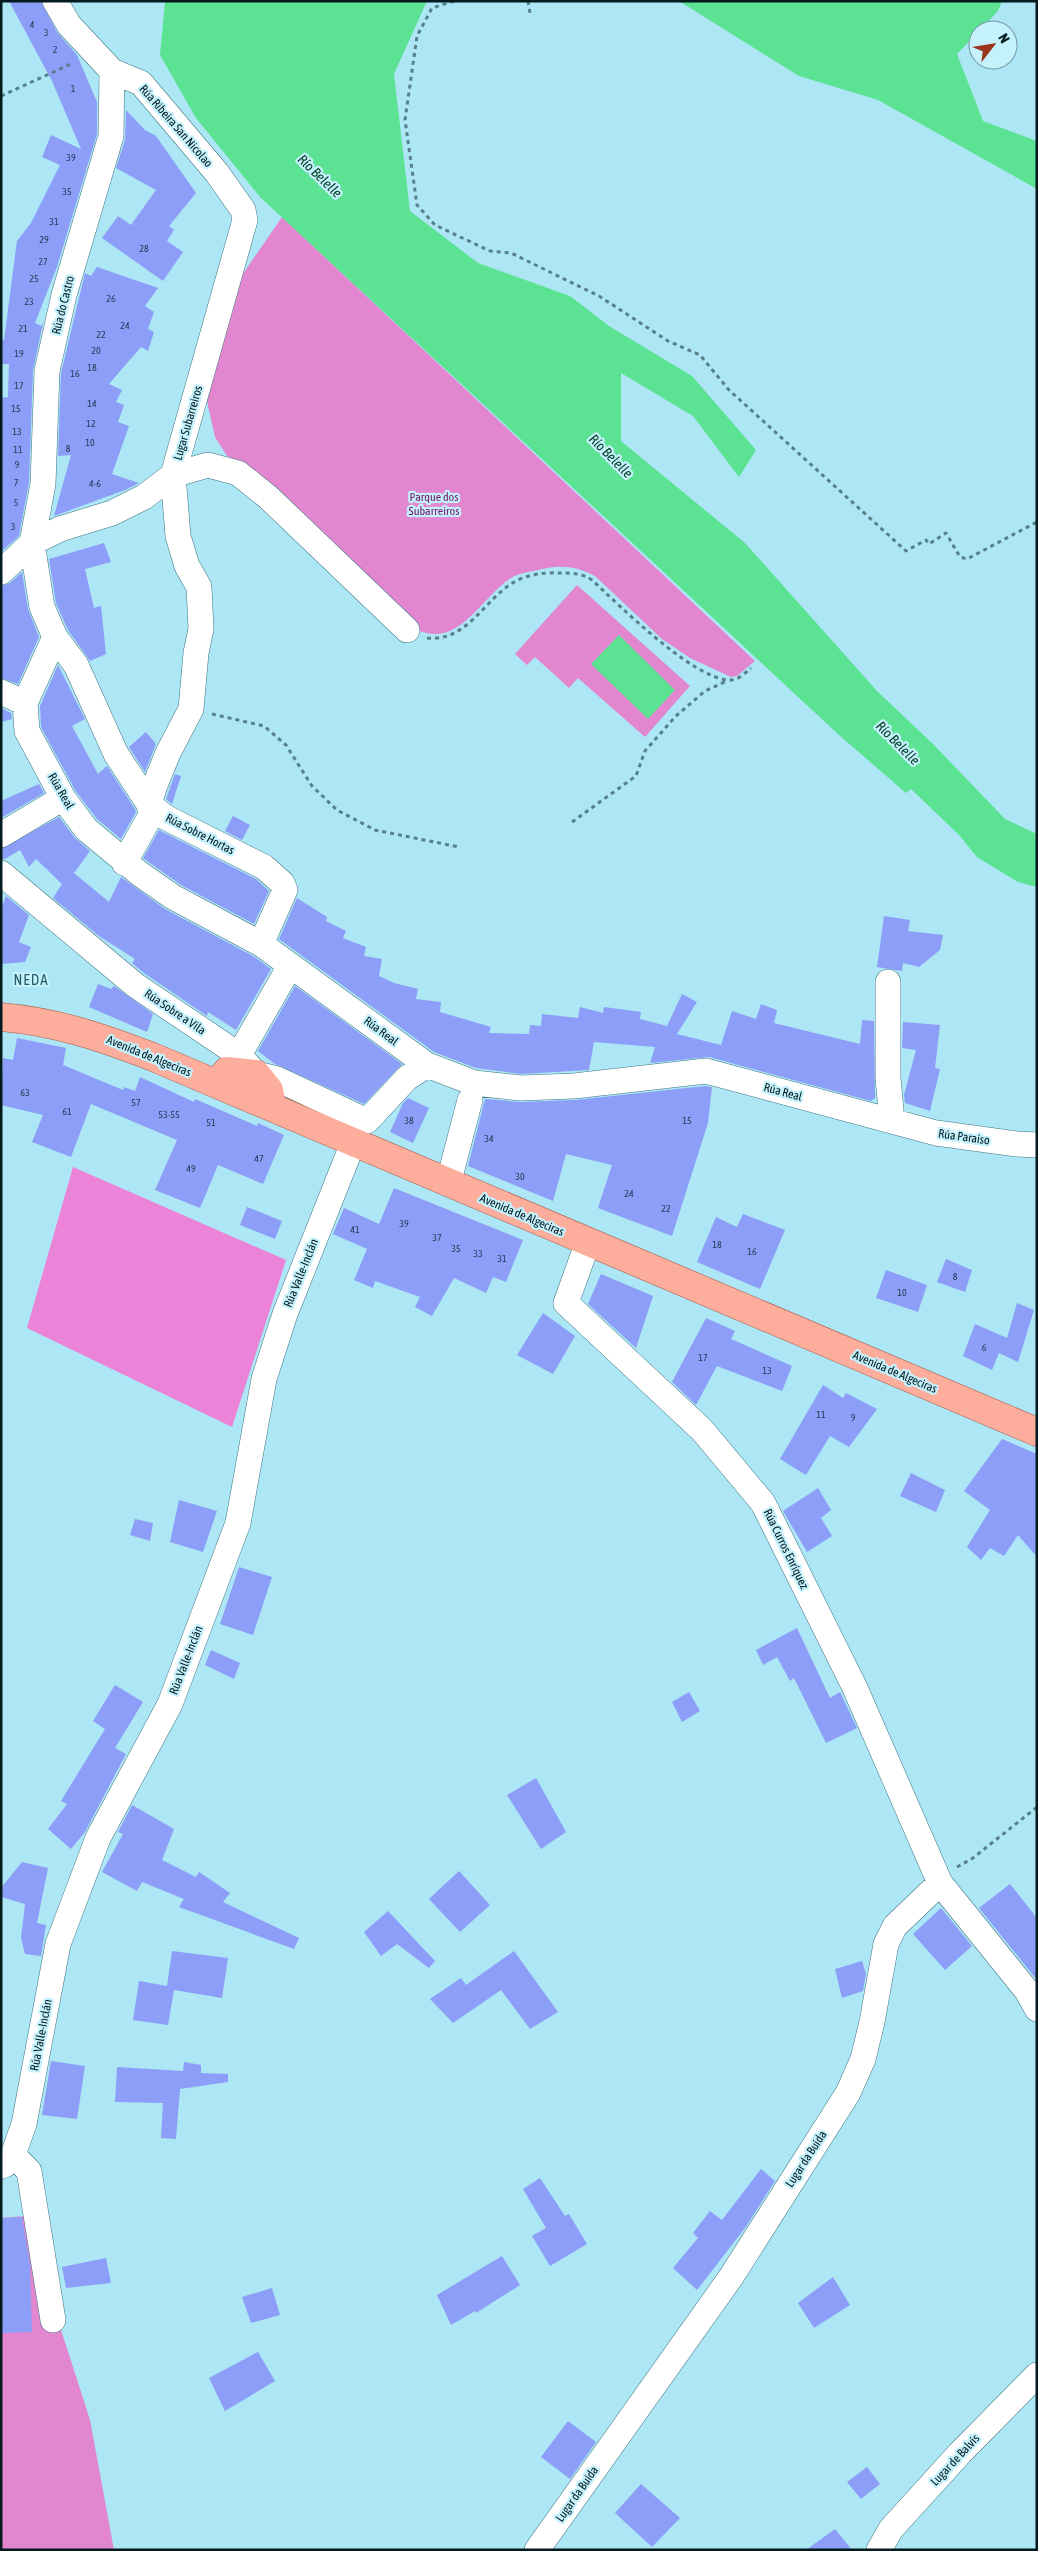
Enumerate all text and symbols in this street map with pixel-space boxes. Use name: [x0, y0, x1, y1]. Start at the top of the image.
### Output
house number: 4: [30, 19, 35, 30]
north arrow: [968, 20, 1018, 70]
house number: 3: [44, 27, 49, 38]
text: N: [995, 31, 1013, 46]
house number: 2: [53, 44, 58, 55]
street label: Rúa Ribeira San Nicolao: [136, 82, 216, 170]
house number: 1: [71, 83, 76, 94]
water label: Río Belelle: [295, 151, 345, 201]
house number: 39: [66, 152, 76, 163]
house number: 35: [62, 186, 72, 197]
house number: 31: [49, 216, 59, 227]
house number: 29: [39, 234, 49, 245]
house number: 28: [139, 243, 149, 254]
house number: 27: [38, 256, 48, 267]
house number: 25: [29, 273, 39, 284]
street label: Rúa do Castro: [49, 274, 77, 336]
house number: 26: [106, 293, 116, 304]
house number: 23: [24, 296, 34, 307]
house number: 24: [120, 320, 130, 331]
house number: 21: [18, 323, 28, 334]
house number: 22: [96, 329, 106, 340]
house number: 20: [91, 345, 101, 356]
house number: 19: [14, 348, 24, 359]
house number: 18: [87, 362, 97, 373]
house number: 16: [70, 368, 80, 379]
house number: 17: [14, 380, 24, 391]
street label: Lugar Subarreiros: [171, 384, 205, 462]
house number: 14: [87, 398, 97, 409]
house number: 15: [11, 403, 21, 414]
house number: 12: [86, 418, 96, 429]
house number: 13: [12, 426, 22, 437]
water label: Río Belelle: [586, 431, 636, 481]
house number: 10: [85, 437, 95, 448]
house number: 8: [66, 443, 71, 454]
house number: 11: [13, 444, 23, 455]
house number: 9: [15, 459, 20, 470]
house number: 7: [14, 477, 19, 488]
house number: 4-6: [89, 478, 101, 489]
park label: Parque dos Subarreiros: [409, 490, 459, 518]
house number: 5: [14, 497, 19, 508]
house number: 3: [11, 521, 16, 532]
water label: Río Belelle: [873, 718, 923, 768]
street label: Rúa Real: [45, 771, 77, 812]
street label: Rúa Sobre Hortas: [163, 811, 237, 857]
district label: NEDA: [14, 971, 49, 988]
street label: Rúa Sobre a Vila: [142, 986, 208, 1038]
street label: Rúa Real: [361, 1014, 402, 1049]
street label: Avenida de Algeciras: [105, 1033, 193, 1079]
street label: Rúa Real: [762, 1080, 805, 1104]
house number: 63: [20, 1087, 30, 1098]
house number: 57: [131, 1097, 141, 1108]
house number: 61: [62, 1106, 72, 1117]
house number: 53-55: [158, 1109, 180, 1120]
house number: 38: [404, 1115, 414, 1126]
house number: 15: [682, 1115, 692, 1126]
house number: 51: [206, 1117, 216, 1128]
street label: Rúa Paraíso: [937, 1126, 991, 1148]
house number: 34: [484, 1133, 494, 1144]
house number: 47: [254, 1153, 264, 1164]
house number: 49: [186, 1163, 196, 1174]
house number: 30: [515, 1171, 525, 1182]
house number: 24: [624, 1188, 634, 1199]
street label: Avenida de Algeciras: [478, 1191, 566, 1239]
house number: 22: [661, 1203, 671, 1214]
house number: 39: [399, 1218, 409, 1229]
house number: 41: [350, 1224, 360, 1235]
house number: 37: [432, 1232, 442, 1243]
street label: Rúa Valle-Inclán: [281, 1237, 321, 1309]
house number: 18: [712, 1239, 722, 1250]
house number: 35: [451, 1243, 461, 1254]
house number: 16: [747, 1246, 757, 1257]
house number: 33: [473, 1248, 483, 1259]
house number: 31: [497, 1253, 507, 1264]
house number: 8: [953, 1271, 958, 1282]
house number: 10: [897, 1287, 907, 1298]
house number: 6: [982, 1342, 987, 1353]
street label: Avenida de Algeciras: [851, 1348, 939, 1396]
house number: 17: [698, 1352, 708, 1363]
house number: 13: [762, 1365, 772, 1376]
house number: 11: [816, 1409, 826, 1420]
house number: 9: [851, 1412, 856, 1423]
street label: Rúa Curros Enríquez: [761, 1507, 812, 1592]
street label: Rúa Valle-Inclán: [166, 1624, 206, 1696]
street label: Rúa Valle-Inclán: [27, 1998, 55, 2072]
street label: Lugar da Buída: [783, 2128, 829, 2190]
street label: Lugar de Balvís: [928, 2431, 982, 2489]
street label: Lugar da Buída: [553, 2464, 601, 2524]

